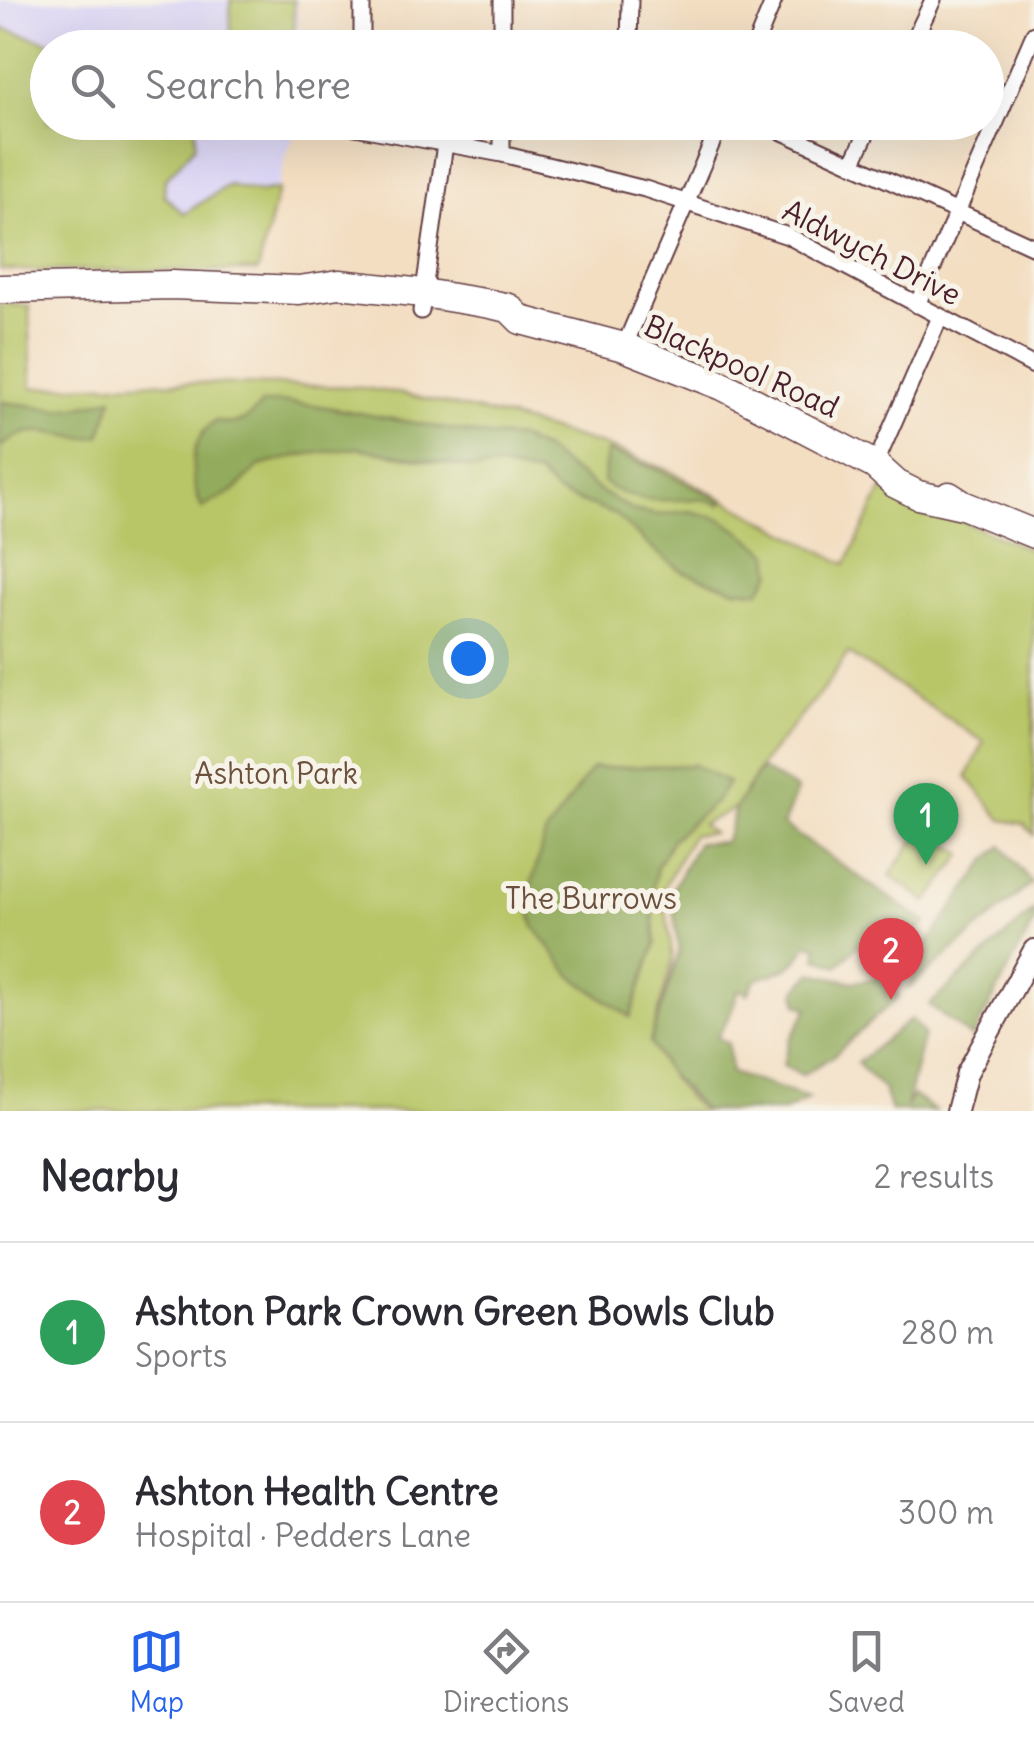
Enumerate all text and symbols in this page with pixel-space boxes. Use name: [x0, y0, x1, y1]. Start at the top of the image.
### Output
search box: [30, 30, 1004, 140]
icon: search: [65, 58, 120, 113]
text: Search here: [145, 62, 351, 109]
street label: Aldwych Drive: [777, 191, 967, 313]
street label: Blackpool Road: [639, 306, 845, 426]
your location: [443, 633, 494, 684]
park label: Ashton Park: [194, 754, 358, 792]
pin: 1: [894, 782, 958, 865]
park label: The Burrows: [505, 879, 677, 917]
pin: 2: [858, 918, 924, 1000]
text: Nearby: [40, 1150, 179, 1202]
text: 2 results: [874, 1156, 994, 1197]
text: Ashton Park Crown Green Bowls Club: [135, 1288, 775, 1335]
text: 1: [66, 1312, 79, 1353]
text: 280 m: [901, 1312, 994, 1353]
text: Sports: [135, 1335, 227, 1376]
text: Ashton Health Centre: [135, 1468, 499, 1515]
text: 2: [64, 1492, 81, 1533]
text: 300 m: [898, 1492, 994, 1533]
text: Hospital · Pedders Lane: [135, 1515, 471, 1556]
tab: Map: [129, 1624, 184, 1720]
tab: Directions: [443, 1624, 569, 1720]
tab: Saved: [828, 1624, 905, 1720]

